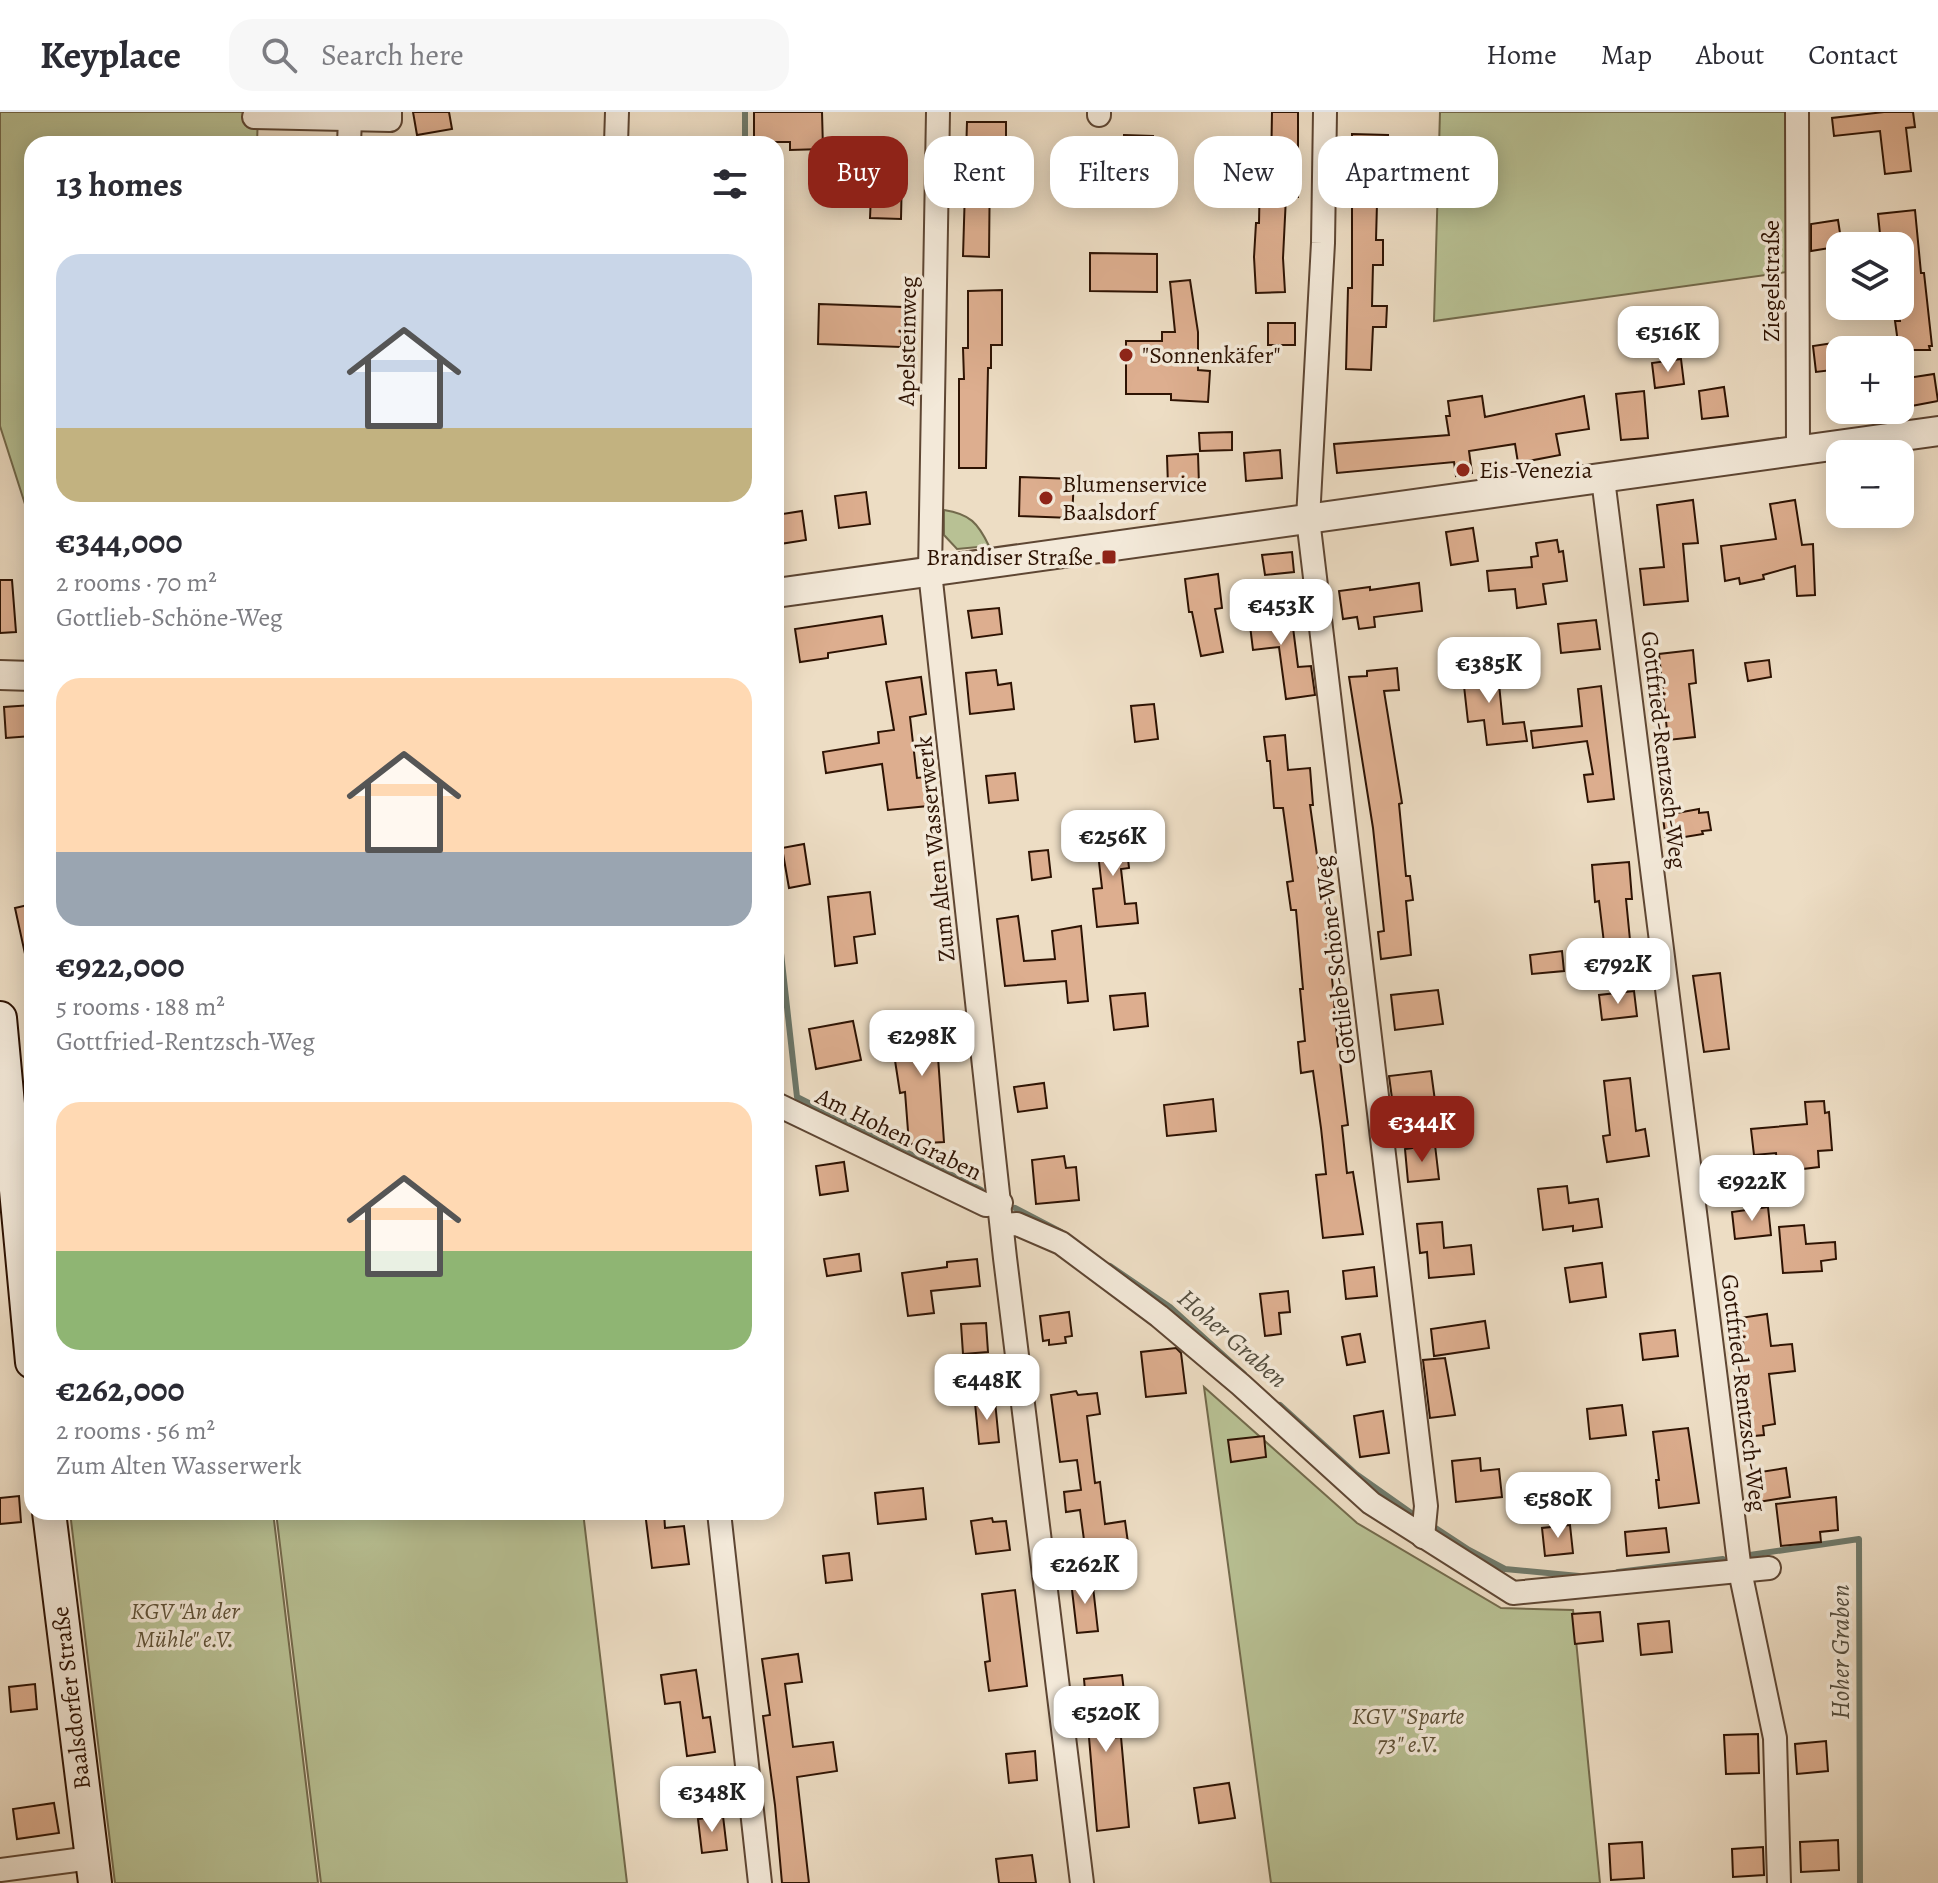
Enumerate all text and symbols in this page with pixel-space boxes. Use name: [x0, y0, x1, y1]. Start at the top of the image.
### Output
search box: [229, 19, 789, 91]
text: Keyplace: [40, 29, 181, 81]
icon: search: [257, 33, 301, 77]
text: Search here: [321, 35, 464, 75]
text: Home: [1486, 36, 1557, 74]
text: Map: [1601, 36, 1652, 74]
text: About: [1696, 36, 1764, 74]
text: Contact: [1808, 36, 1898, 74]
chip: Buy: [808, 136, 908, 208]
chip: Rent: [924, 136, 1034, 208]
chip: Filters: [1050, 136, 1178, 208]
chip: New: [1194, 136, 1302, 208]
chip: Apartment: [1318, 136, 1498, 208]
text: 13 homes: [56, 161, 183, 208]
icon: filters: [708, 162, 752, 206]
street label: Ziegelstraße: [1755, 220, 1787, 342]
map controls: [1826, 232, 1914, 528]
button: layers: [1826, 232, 1914, 320]
street label: Apelsteinweg: [890, 276, 924, 407]
icon: home: [332, 306, 476, 450]
pin: €516K: [1612, 306, 1724, 374]
text: €516K: [1636, 314, 1700, 349]
button: +: [1826, 336, 1914, 424]
place label: "Sonnenkäfer": [1142, 339, 1281, 371]
marker: "Sonnenkäfer": [1117, 346, 1135, 364]
button: −: [1826, 440, 1914, 528]
place label: Eis-Venezia: [1479, 454, 1593, 486]
marker: Eis-Venezia: [1454, 461, 1472, 479]
place label: Blumenservice Baalsdorf: [1062, 468, 1207, 528]
marker: Blumenservice Baalsdorf: [1037, 489, 1055, 507]
text: €344,000: [56, 518, 183, 565]
place label: Brandiser Straße: [926, 541, 1093, 573]
marker: Brandiser Straße: [1100, 548, 1118, 566]
text: 2 rooms · 70 m²: [56, 565, 217, 600]
pin: €453K: [1225, 579, 1337, 647]
text: €453K: [1248, 587, 1314, 622]
text: Gottlieb-Schöne-Weg: [56, 600, 283, 635]
street label: Gottfried-Rentzsch-Weg: [1634, 629, 1694, 871]
pin: €385K: [1433, 637, 1545, 705]
text: €385K: [1456, 645, 1522, 680]
icon: home: [332, 730, 476, 874]
street label: Zum Alten Wasserwerk: [907, 735, 963, 963]
pin: €256K: [1057, 810, 1169, 878]
text: €256K: [1079, 818, 1147, 853]
street label: Gottlieb-Schöne-Weg: [1306, 854, 1364, 1066]
pin: €792K: [1562, 938, 1674, 1006]
text: €922,000: [56, 942, 185, 989]
text: €792K: [1584, 946, 1652, 981]
text: 5 rooms · 188 m²: [56, 989, 225, 1024]
pin: €298K: [866, 1010, 978, 1078]
text: €298K: [887, 1018, 957, 1053]
text: Gottfried-Rentzsch-Weg: [56, 1024, 315, 1059]
street label: Am Hohen Graben: [810, 1079, 987, 1188]
pin: €344K: [1366, 1096, 1478, 1164]
text: €344K: [1388, 1104, 1456, 1139]
icon: home: [332, 1154, 476, 1298]
pin: €922K: [1696, 1155, 1808, 1223]
text: €922K: [1717, 1163, 1787, 1198]
street label: Gottfried-Rentzsch-Weg: [1714, 1272, 1774, 1514]
water label: Hoher Graben: [1170, 1281, 1295, 1396]
pin: €448K: [931, 1354, 1043, 1422]
text: €448K: [953, 1362, 1021, 1397]
text: €262,000: [56, 1366, 185, 1413]
text: 2 rooms · 56 m²: [56, 1413, 215, 1448]
text: Zum Alten Wasserwerk: [56, 1448, 302, 1483]
pin: €580K: [1502, 1472, 1614, 1540]
text: €580K: [1524, 1480, 1592, 1515]
pin: €262K: [1029, 1538, 1141, 1606]
text: €262K: [1050, 1546, 1120, 1581]
water label: Hoher Graben: [1823, 1584, 1858, 1720]
park label: KGV "An der Mühle" e.V.: [131, 1595, 240, 1655]
street label: Baalsdorfer Straße: [44, 1605, 98, 1791]
pin: €520K: [1050, 1686, 1162, 1754]
text: €520K: [1072, 1694, 1140, 1729]
park label: KGV "Sparte 73" e.V.: [1352, 1700, 1465, 1760]
pin: €348K: [656, 1766, 768, 1834]
text: €348K: [678, 1774, 746, 1809]

